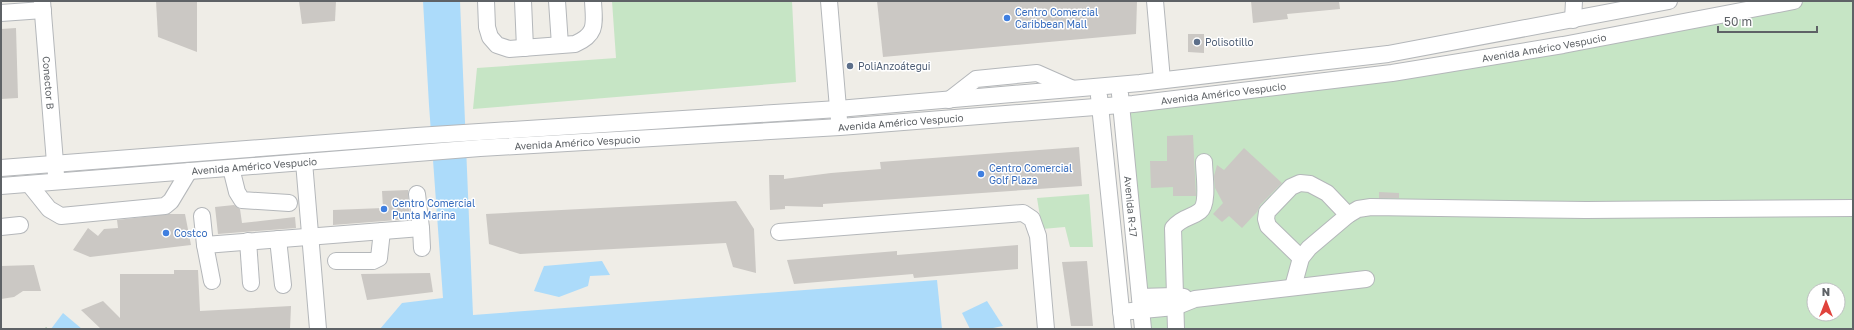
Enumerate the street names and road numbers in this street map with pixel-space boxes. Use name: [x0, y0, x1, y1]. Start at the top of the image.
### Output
street label: Avenida Américo Vespucio: [1481, 31, 1607, 64]
street label: Conector B: [40, 56, 57, 110]
street label: Avenida Américo Vespucio: [1160, 80, 1287, 107]
street label: Avenida Américo Vespucio: [837, 111, 964, 133]
street label: Avenida Américo Vespucio: [514, 133, 641, 152]
street label: Avenida Américo Vespucio: [191, 155, 317, 177]
street label: Avenida R-17: [1122, 175, 1140, 238]

